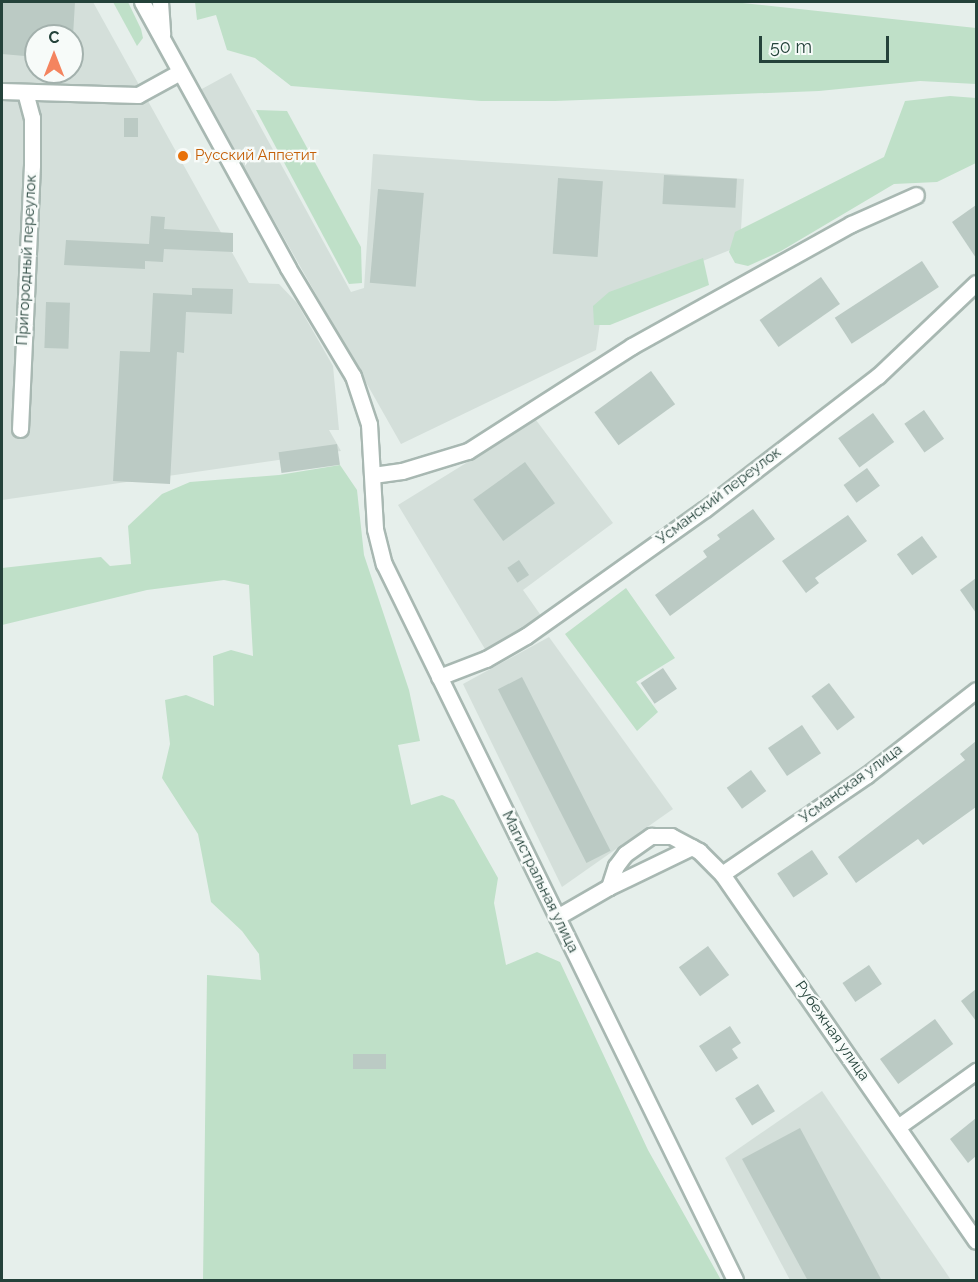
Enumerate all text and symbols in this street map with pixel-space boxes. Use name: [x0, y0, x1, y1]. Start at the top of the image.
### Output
north arrow: [24, 24, 84, 84]
scale bar: [762, 24, 892, 62]
text: С: [49, 28, 59, 47]
text: 50 m: [770, 36, 812, 57]
place label: Русский Аппетит: [195, 147, 317, 165]
marker: Русский Аппетит: [176, 149, 190, 163]
street label: Пригородный переулок: [14, 174, 40, 346]
street label: Усманский переулок: [653, 443, 785, 549]
street label: Усманская улица: [796, 741, 906, 827]
street label: Магистральная улица: [498, 808, 582, 956]
street label: Рубежная улица: [791, 977, 873, 1085]

